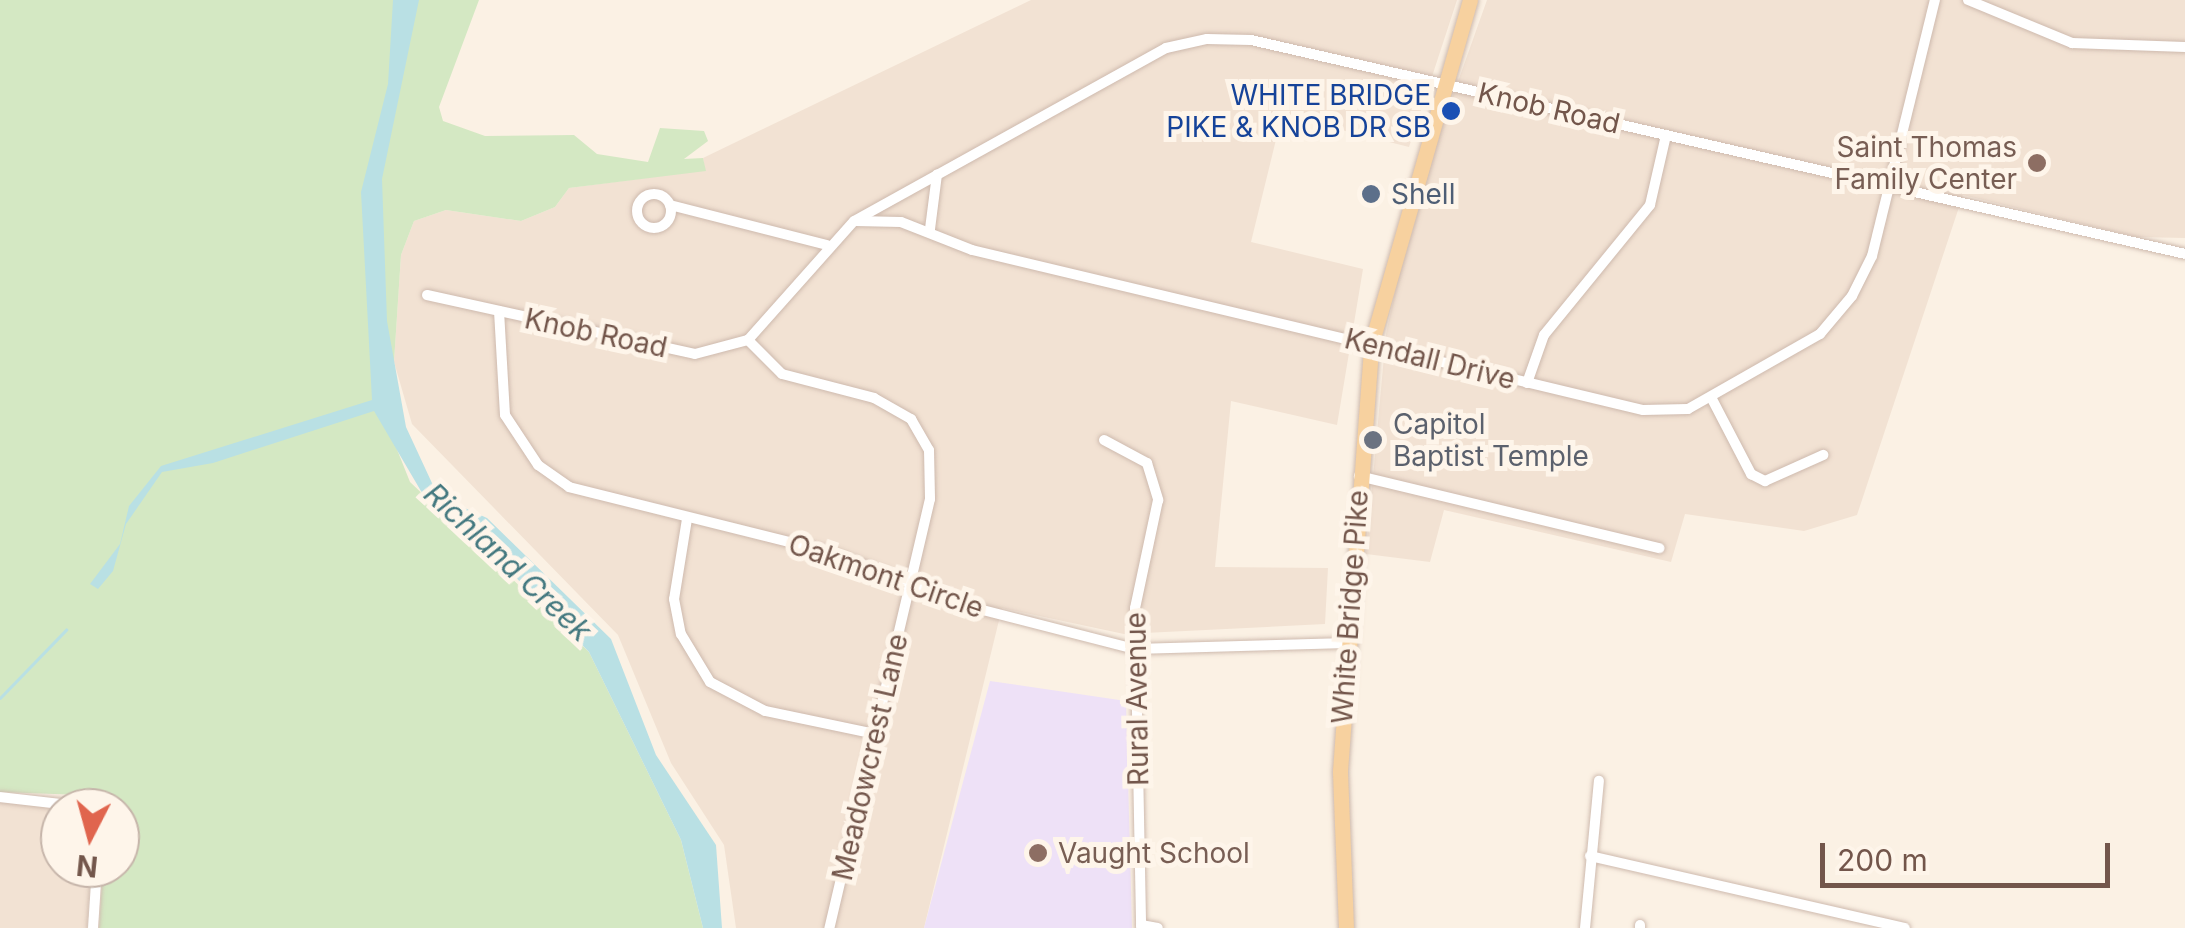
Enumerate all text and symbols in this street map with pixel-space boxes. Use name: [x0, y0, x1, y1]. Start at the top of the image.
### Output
street label: Knob Road: [1475, 75, 1623, 141]
place label: WHITE BRIDGE PIKE & KNOB DR SB: [1166, 78, 1431, 144]
marker: WHITE BRIDGE PIKE & KNOB DR SB: [1440, 100, 1462, 122]
place label: Saint Thomas Family Center: [1835, 130, 2017, 196]
marker: Saint Thomas Family Center: [2026, 152, 2048, 174]
place label: Shell: [1391, 177, 1455, 211]
marker: Shell: [1360, 183, 1382, 205]
street label: Knob Road: [522, 302, 670, 364]
street label: Kendall Drive: [1341, 322, 1519, 396]
place label: Capitol Baptist Temple: [1393, 407, 1589, 473]
marker: Capitol Baptist Temple: [1362, 429, 1384, 451]
water label: Richland Creek: [417, 475, 599, 649]
street label: White Bridge Pike: [1325, 489, 1375, 725]
street label: Oakmont Circle: [784, 527, 988, 625]
street label: Rural Avenue: [1119, 612, 1155, 786]
street label: Meadowcrest Lane: [825, 630, 915, 884]
north arrow: [40, 788, 140, 888]
scale bar: [1825, 823, 2115, 885]
place label: Vaught School: [1058, 836, 1250, 870]
marker: Vaught School: [1027, 842, 1049, 864]
text: 200 m: [1837, 842, 1928, 878]
text: N: [75, 848, 99, 884]

